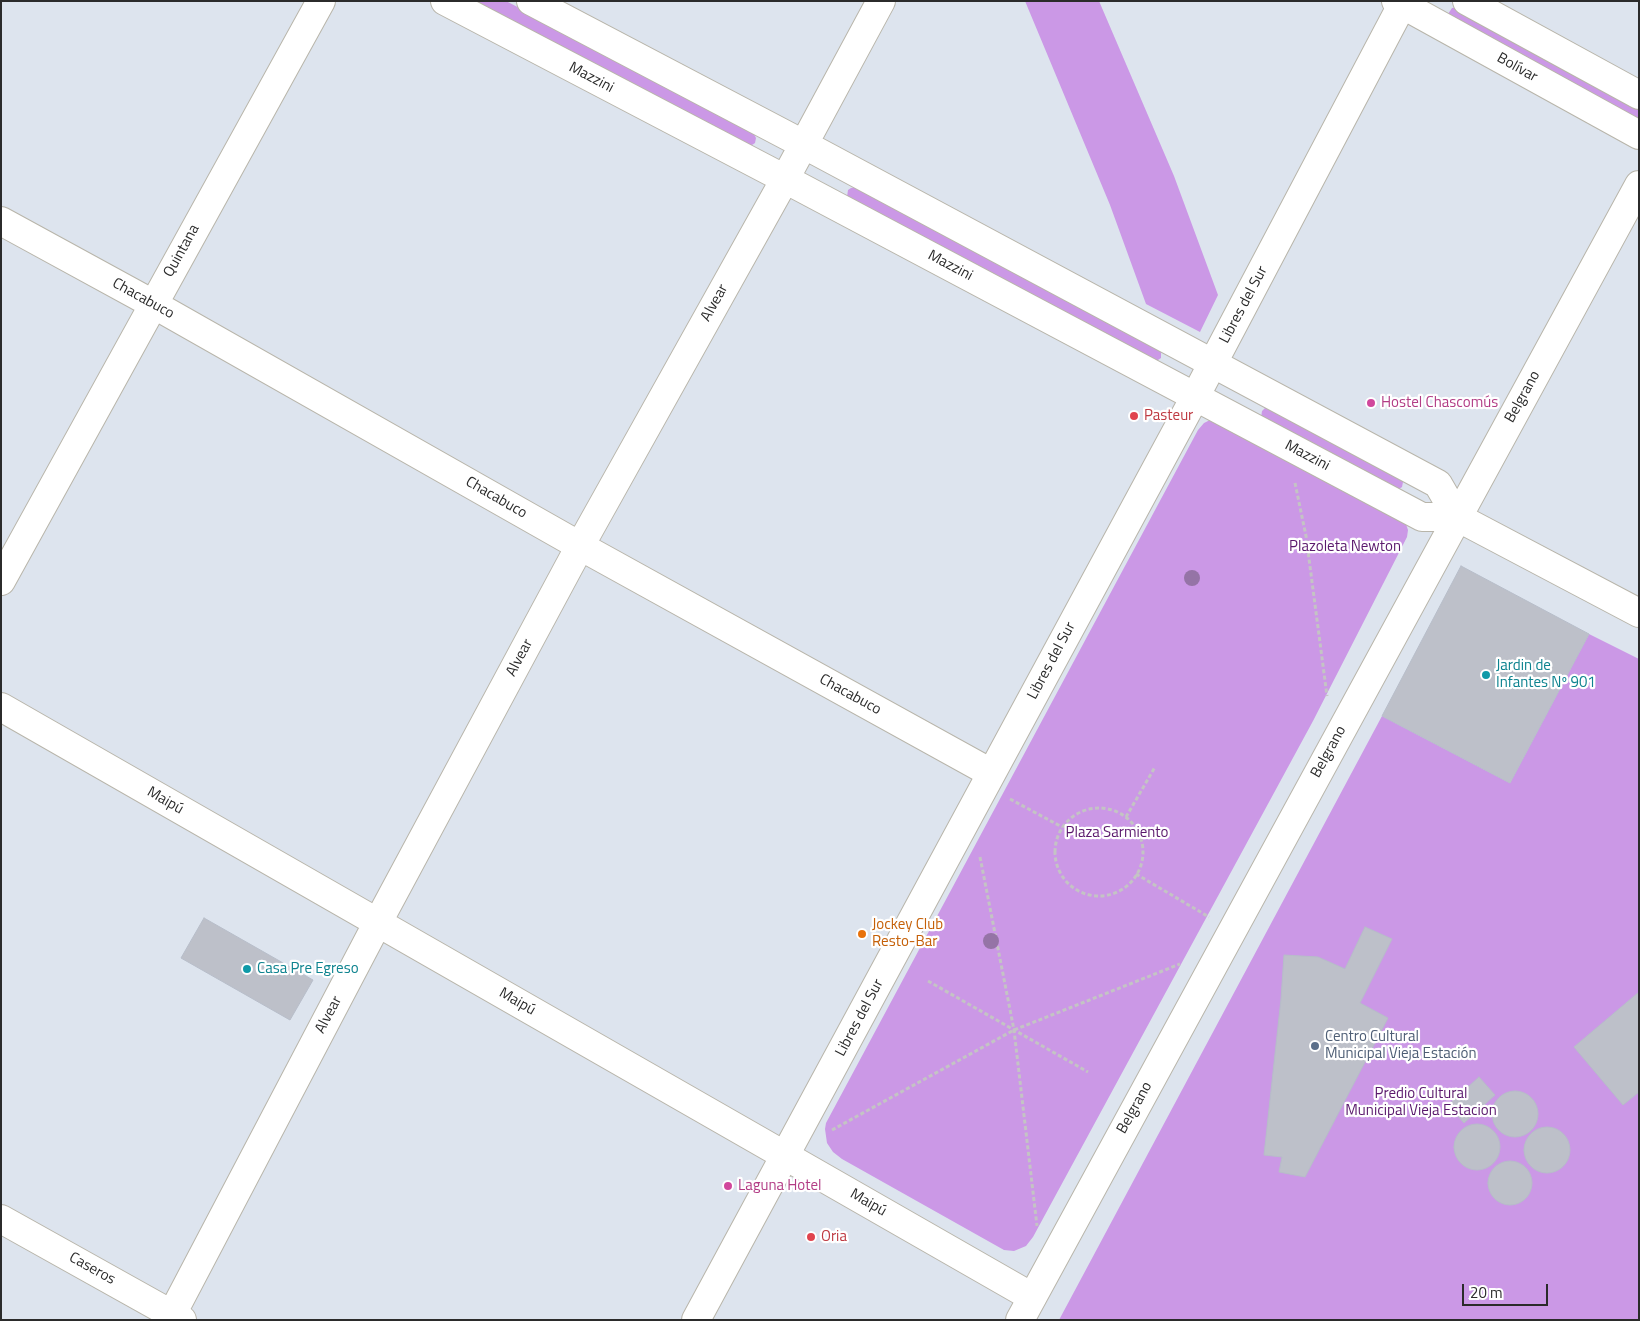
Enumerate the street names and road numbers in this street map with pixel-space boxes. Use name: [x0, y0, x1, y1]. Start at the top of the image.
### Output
street label: Bolívar: [1494, 50, 1540, 86]
street label: Mazzini: [565, 59, 617, 97]
street label: Quintana: [160, 221, 204, 281]
street label: Mazzini: [924, 247, 976, 285]
street label: Libres del Sur: [1216, 263, 1272, 347]
street label: Chacabuco: [109, 275, 177, 323]
street label: Alvear: [697, 281, 733, 325]
street label: Belgrano: [1501, 368, 1545, 426]
street label: Mazzini: [1281, 437, 1333, 475]
street label: Chacabuco: [462, 473, 530, 523]
street label: Libres del Sur: [1024, 619, 1080, 703]
street label: Alvear: [503, 636, 537, 680]
street label: Chacabuco: [816, 671, 884, 719]
street label: Belgrano: [1307, 723, 1351, 781]
street label: Maipú: [143, 783, 187, 819]
street label: Libres del Sur: [832, 976, 888, 1060]
street label: Maipú: [495, 984, 539, 1020]
street label: Alvear: [312, 993, 346, 1037]
street label: Belgrano: [1113, 1079, 1157, 1137]
street label: Maipú: [846, 1185, 890, 1221]
street label: Caseros: [66, 1249, 118, 1289]

